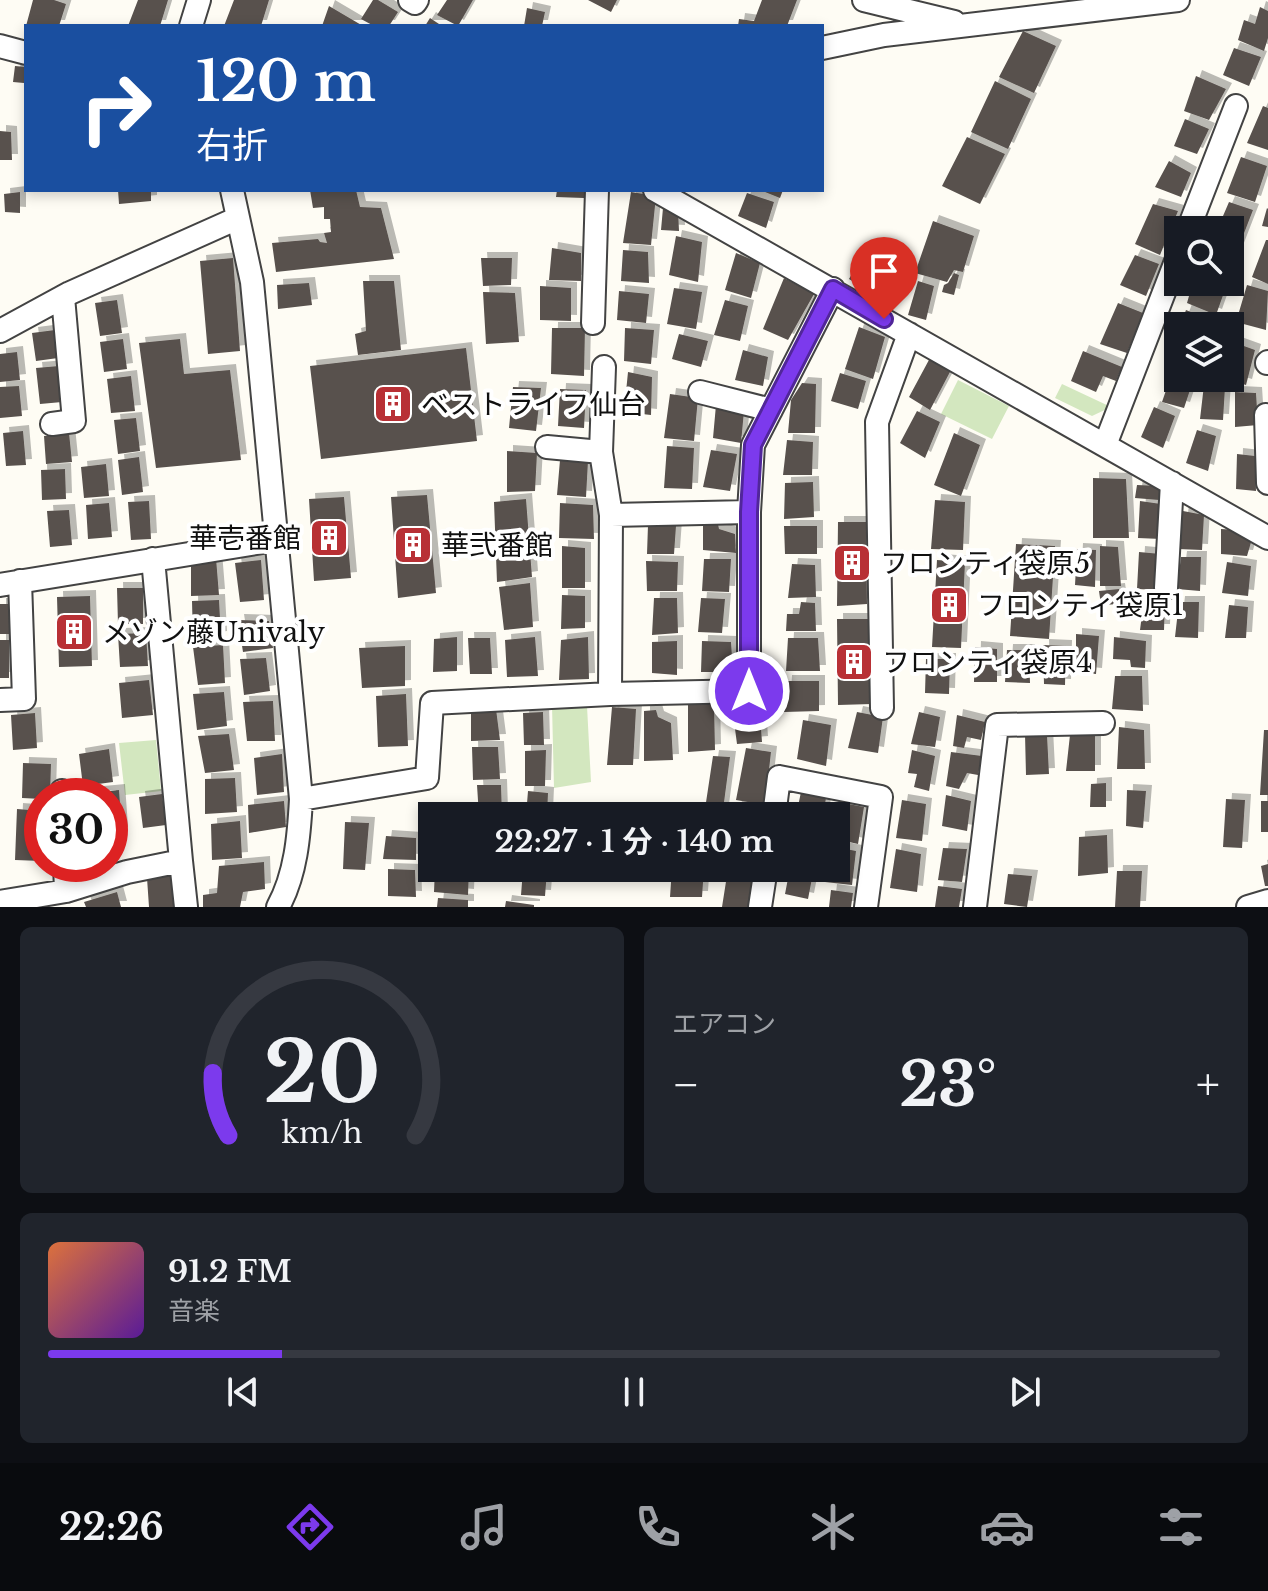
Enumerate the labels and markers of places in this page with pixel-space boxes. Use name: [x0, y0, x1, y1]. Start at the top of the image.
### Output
pin: [850, 237, 918, 319]
building icon: ベストライフ仙台: [372, 383, 414, 425]
place label: ベストライフ仙台: [421, 387, 646, 422]
building icon: 華壱番館: [308, 517, 350, 559]
place label: 華壱番館: [189, 521, 301, 556]
building icon: 華弐番館: [392, 524, 434, 566]
place label: 華弐番館: [441, 528, 553, 563]
building icon: フロンティ袋原5: [831, 542, 873, 584]
place label: フロンティ袋原5: [880, 546, 1090, 581]
building icon: フロンティ袋原1: [928, 584, 970, 626]
place label: フロンティ袋原1: [977, 588, 1184, 623]
building icon: メゾン藤Univaly: [53, 611, 95, 653]
place label: メゾン藤Univaly: [102, 615, 325, 650]
building icon: フロンティ袋原4: [833, 641, 875, 683]
place label: フロンティ袋原4: [882, 645, 1093, 680]

